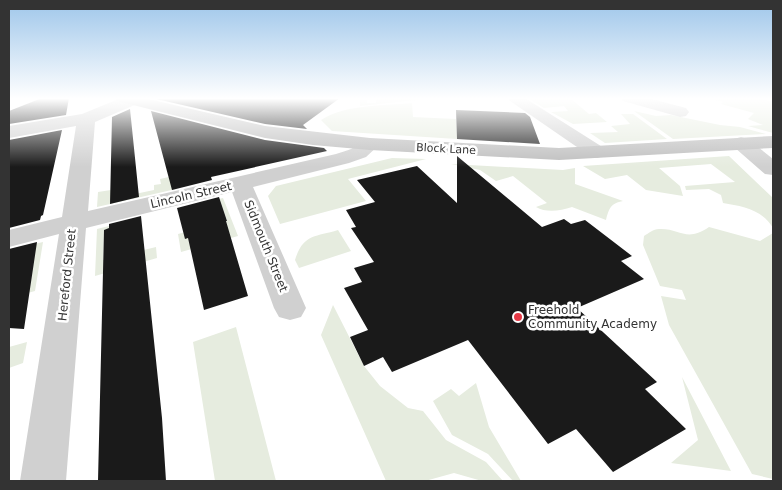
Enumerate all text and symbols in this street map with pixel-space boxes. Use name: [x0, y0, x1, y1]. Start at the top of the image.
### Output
street label: Block Lane: [416, 141, 476, 157]
street label: Lincoln Street: [149, 179, 233, 211]
street label: Sidmouth Street: [241, 198, 291, 294]
street label: Hereford Street: [55, 228, 79, 322]
place label: Freehold Community Academy: [528, 303, 657, 331]
marker: Freehold Community Academy: [512, 311, 524, 323]

